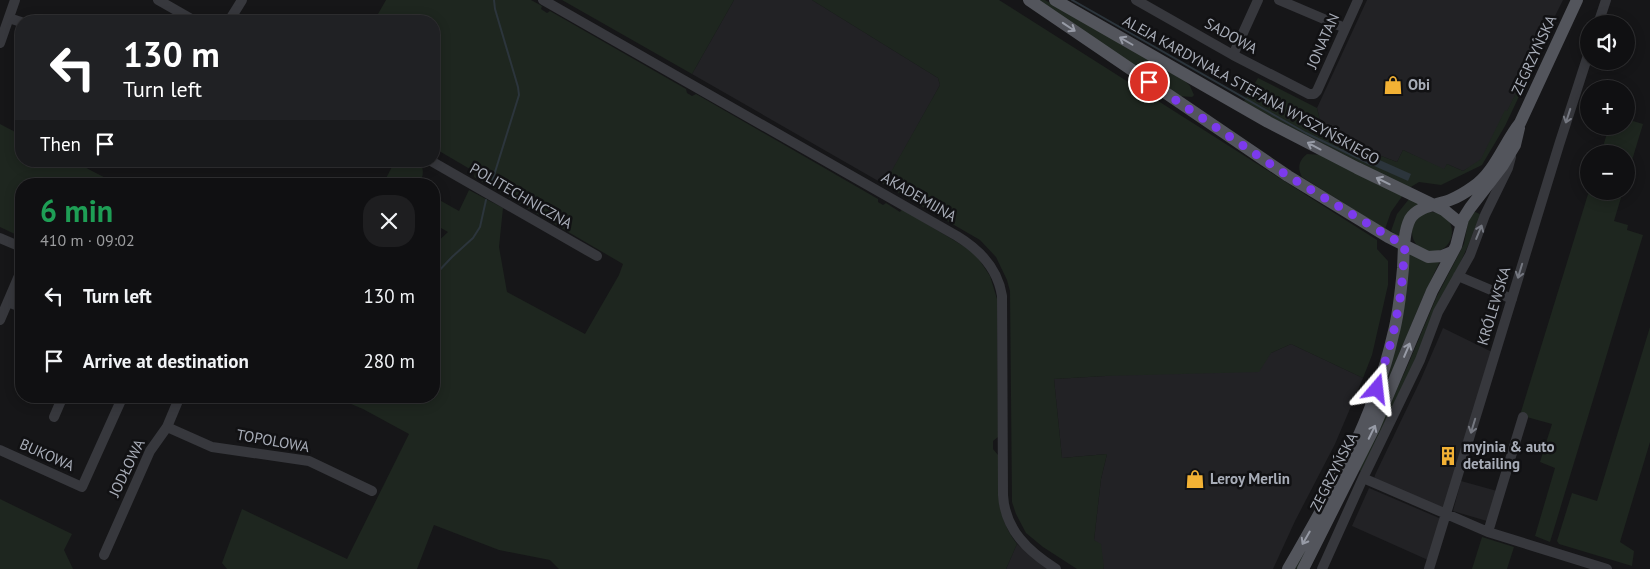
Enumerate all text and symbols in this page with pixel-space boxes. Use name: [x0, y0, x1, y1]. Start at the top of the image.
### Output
street label: JONATAN: [1302, 10, 1343, 72]
street label: ALEJA KARDYNAŁA STEFANA WYSZYŃSKIEGO: [1119, 11, 1383, 168]
street label: ZEGRZYŃSKA: [1507, 12, 1560, 98]
street label: SADOWA: [1202, 13, 1261, 58]
map controls: [1580, 15, 1635, 200]
button: sound: [1580, 15, 1635, 70]
one-way arrow: [1062, 22, 1076, 32]
text: 130 m: [123, 31, 220, 77]
icon: left: [40, 35, 105, 100]
one-way arrow: [1119, 36, 1134, 45]
pin: [1128, 61, 1170, 103]
icon: arrive: [1135, 68, 1163, 96]
shop icon: Obi: [1382, 74, 1404, 96]
text: Turn left: [123, 75, 202, 103]
place label: Obi: [1408, 75, 1430, 94]
button: +: [1580, 80, 1635, 135]
one-way arrow: [1563, 107, 1573, 123]
icon: arrive: [91, 130, 119, 158]
text: Then: [40, 132, 81, 156]
one-way arrow: [1306, 141, 1321, 151]
button: −: [1580, 145, 1635, 200]
street label: POLITECHNICZNA: [467, 159, 576, 233]
street label: AKADEMIJNA: [878, 167, 960, 226]
one-way arrow: [1376, 176, 1391, 185]
text: 6 min: [40, 191, 113, 230]
button: close: [363, 195, 415, 247]
one-way arrow: [1474, 225, 1484, 240]
text: 410 m · 09:02: [40, 230, 135, 250]
one-way arrow: [1515, 262, 1525, 278]
street label: KRÓLEWSKA: [1473, 264, 1515, 348]
icon: left: [40, 282, 68, 310]
text: Turn left: [83, 284, 152, 308]
text: 130 m: [363, 284, 415, 308]
one-way arrow: [1404, 342, 1413, 357]
icon: arrive: [40, 347, 68, 375]
text: Arrive at destination: [83, 349, 249, 373]
text: 280 m: [363, 349, 415, 373]
position arrow: [1350, 362, 1402, 414]
one-way arrow: [1467, 418, 1477, 434]
street label: TOPOLOWA: [235, 425, 311, 456]
one-way arrow: [1368, 425, 1378, 440]
street label: ZEGRZYŃSKA: [1306, 429, 1362, 514]
street label: BUKOWA: [17, 434, 78, 475]
street label: JODŁOWA: [104, 436, 149, 501]
place label: myjnia & auto detailing: [1463, 437, 1554, 473]
building icon: myjnia & auto detailing: [1437, 445, 1459, 467]
shop icon: Leroy Merlin: [1184, 468, 1206, 490]
place label: Leroy Merlin: [1210, 469, 1290, 488]
one-way arrow: [1301, 531, 1311, 546]

